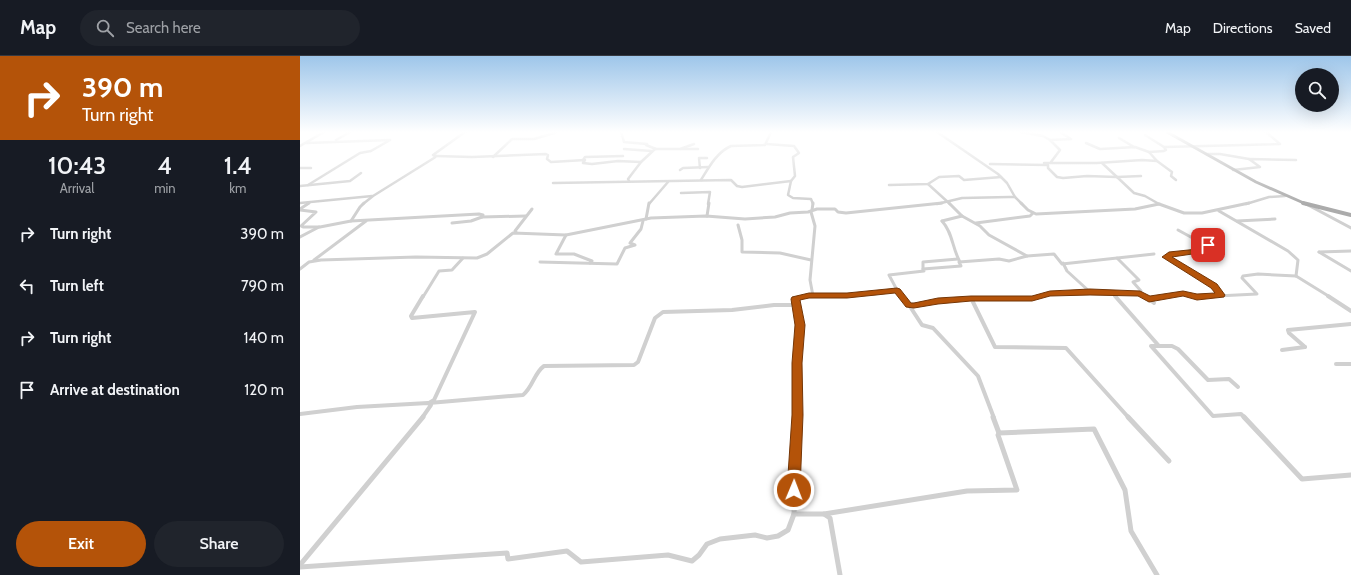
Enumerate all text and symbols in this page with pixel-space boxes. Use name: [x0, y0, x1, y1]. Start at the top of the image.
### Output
search box: [80, 10, 360, 46]
text: Map: [20, 16, 56, 39]
icon: search: [94, 17, 116, 39]
text: Search here: [126, 19, 201, 37]
text: Map: [1165, 19, 1191, 37]
text: Directions: [1213, 19, 1273, 37]
text: Saved: [1295, 19, 1331, 37]
map controls: [1295, 68, 1339, 112]
button: search: [1295, 68, 1339, 112]
text: 390 m: [82, 70, 163, 104]
icon: right: [16, 72, 68, 124]
text: Turn right: [82, 104, 153, 126]
text: 10:43: [48, 151, 106, 180]
text: 4: [158, 151, 172, 180]
text: 1.4: [224, 151, 252, 180]
text: Arrival: [60, 180, 94, 196]
text: min: [154, 180, 176, 196]
text: km: [229, 180, 246, 196]
icon: right: [16, 223, 38, 245]
text: Turn right: [50, 225, 111, 243]
text: 390 m: [240, 225, 284, 243]
pin: [1191, 228, 1225, 262]
icon: arrive: [1197, 234, 1219, 256]
icon: left: [16, 275, 38, 297]
text: Turn left: [50, 277, 104, 295]
text: 790 m: [241, 277, 284, 295]
icon: right: [16, 327, 38, 349]
text: Turn right: [50, 329, 111, 347]
text: 140 m: [243, 329, 284, 347]
icon: arrive: [16, 379, 38, 401]
text: Arrive at destination: [50, 381, 180, 399]
text: 120 m: [244, 381, 284, 399]
position arrow: [773, 469, 815, 511]
button: Exit: [16, 521, 146, 567]
button: Share: [154, 521, 284, 567]

